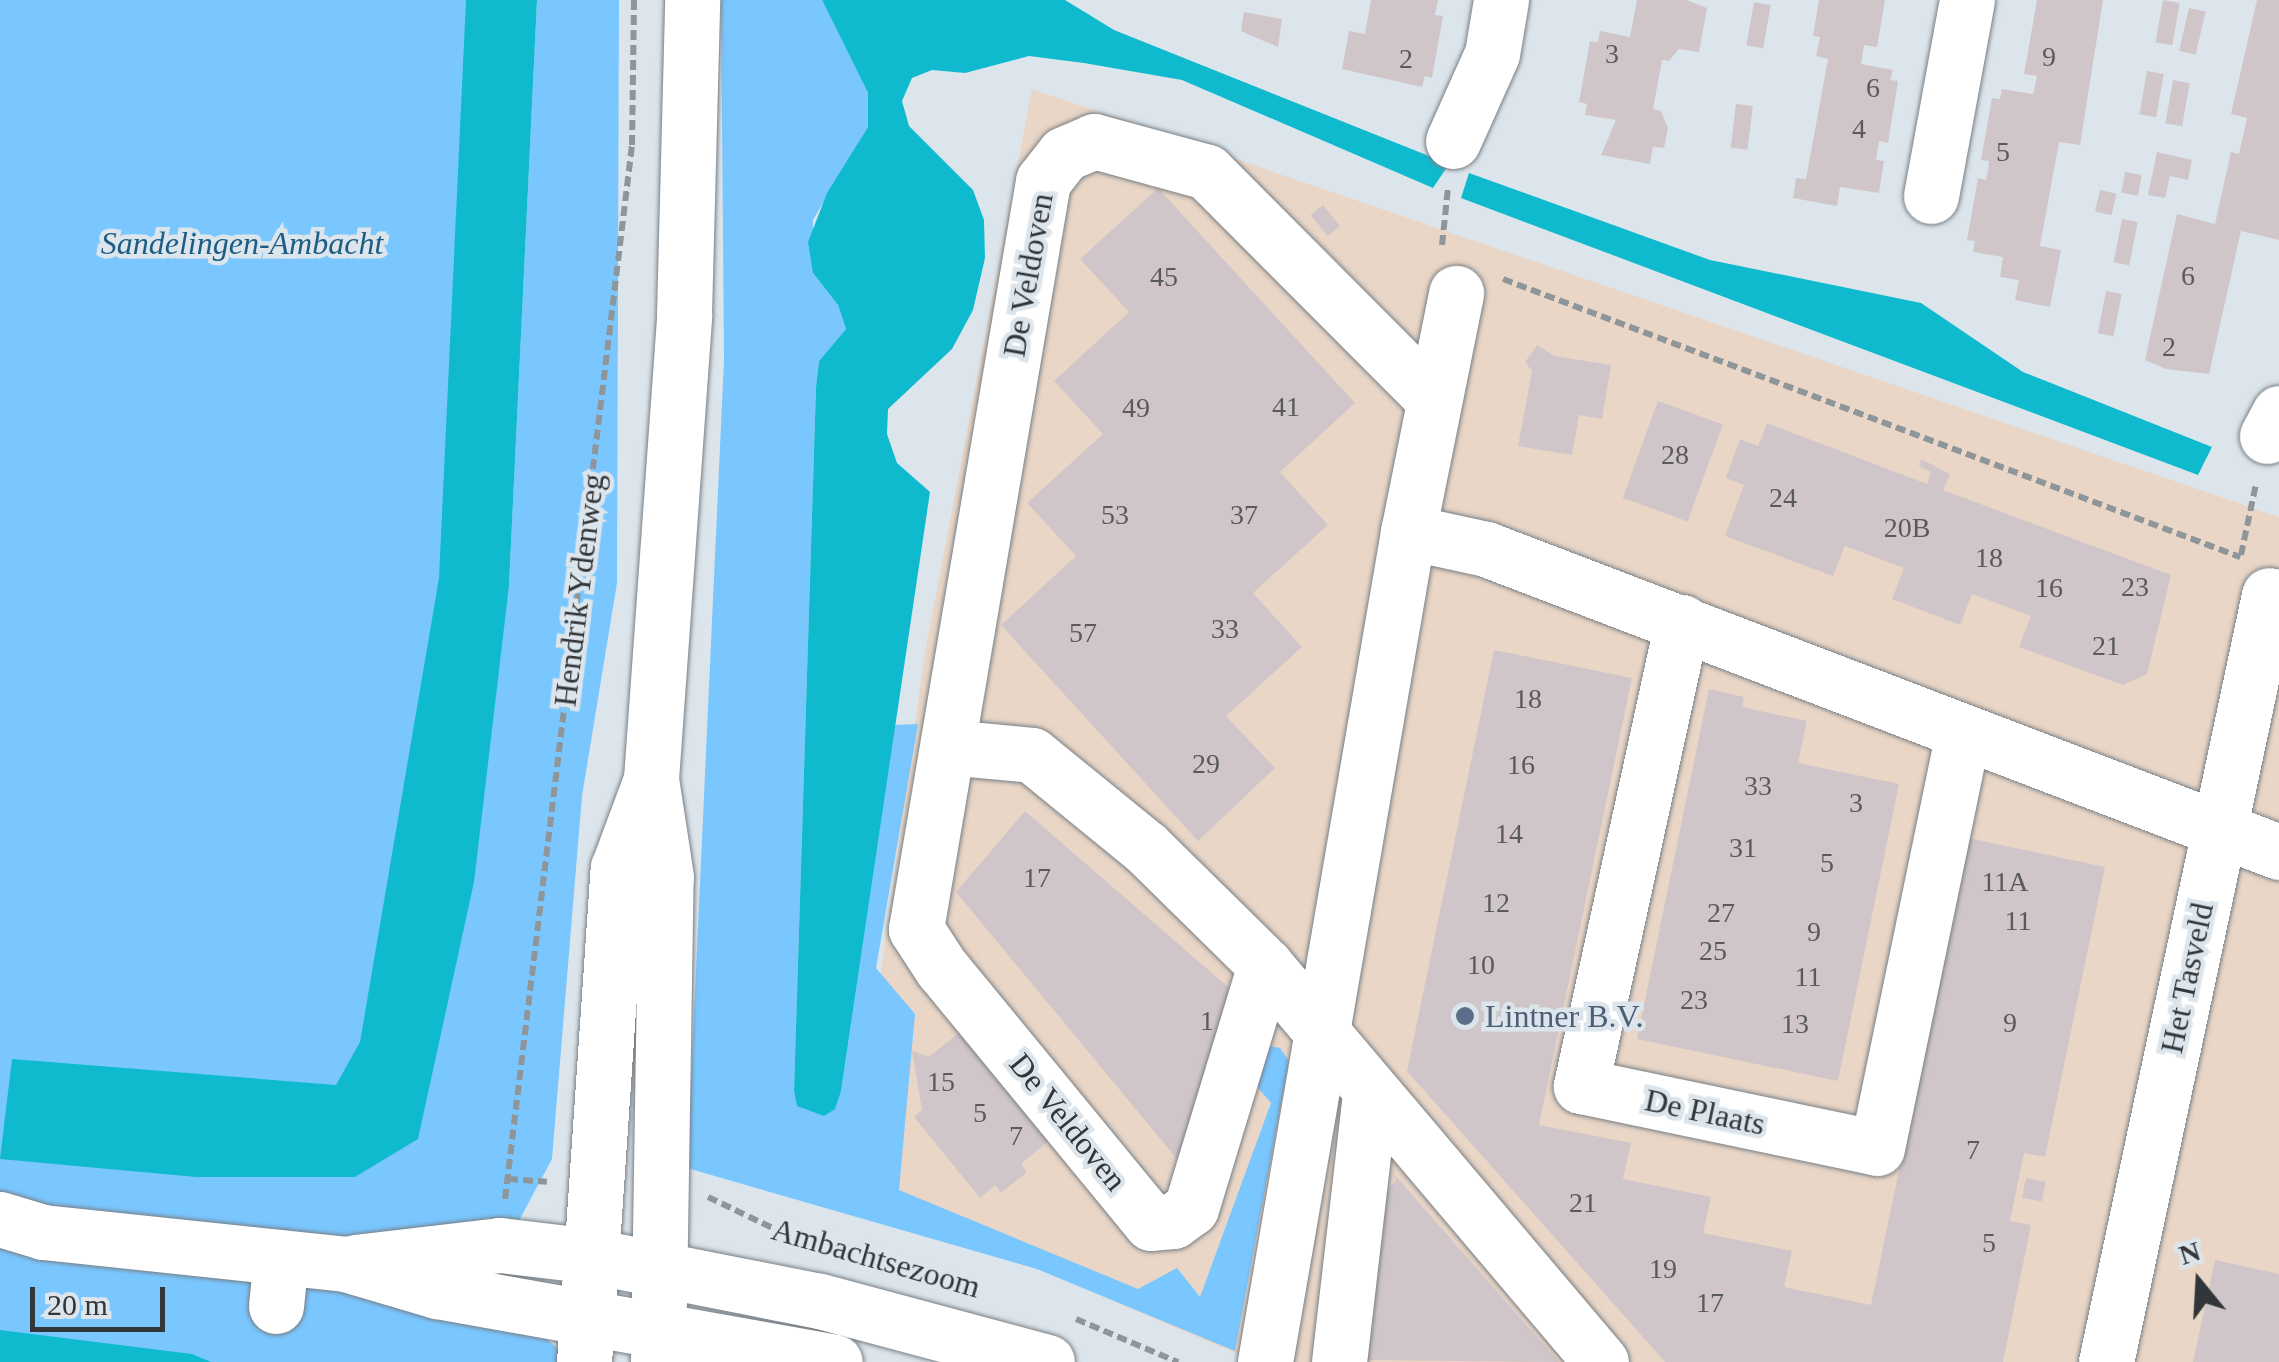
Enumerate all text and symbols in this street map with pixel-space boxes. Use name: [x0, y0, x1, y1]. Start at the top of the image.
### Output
house number: 3: [1605, 37, 1619, 71]
house number: 9: [2042, 40, 2056, 74]
house number: 2: [1399, 42, 1413, 76]
house number: 6: [1866, 71, 1880, 105]
house number: 4: [1852, 112, 1866, 146]
house number: 5: [1996, 135, 2010, 169]
street label: De Veldoven: [995, 190, 1061, 360]
park label: Sandelingen-Ambacht: [101, 224, 383, 262]
house number: 6: [2181, 259, 2195, 293]
house number: 45: [1150, 260, 1178, 294]
house number: 2: [2162, 330, 2176, 364]
house number: 41: [1272, 390, 1300, 424]
house number: 49: [1122, 391, 1150, 425]
house number: 28: [1661, 438, 1689, 472]
street label: Hendrik Ydenweg: [546, 471, 612, 709]
house number: 24: [1769, 481, 1797, 515]
house number: 53: [1101, 498, 1129, 532]
house number: 37: [1230, 498, 1258, 532]
house number: 20B: [1884, 511, 1930, 545]
house number: 18: [1975, 541, 2003, 575]
house number: 23: [2121, 570, 2149, 604]
house number: 16: [2035, 571, 2063, 605]
house number: 33: [1211, 612, 1239, 646]
house number: 57: [1069, 616, 1097, 650]
house number: 21: [2092, 629, 2120, 663]
house number: 18: [1514, 682, 1542, 716]
house number: 29: [1192, 747, 1220, 781]
house number: 16: [1507, 748, 1535, 782]
house number: 33: [1744, 769, 1772, 803]
house number: 3: [1849, 786, 1863, 820]
house number: 14: [1495, 817, 1523, 851]
house number: 31: [1729, 831, 1757, 865]
house number: 5: [1820, 846, 1834, 880]
house number: 17: [1023, 861, 1051, 895]
house number: 11A: [1981, 865, 2029, 899]
house number: 12: [1482, 886, 1510, 920]
house number: 27: [1707, 896, 1735, 930]
street label: Het Tasveld: [2152, 899, 2222, 1057]
house number: 11: [2005, 904, 2031, 938]
house number: 9: [1807, 915, 1821, 949]
house number: 25: [1699, 934, 1727, 968]
house number: 10: [1467, 948, 1495, 982]
house number: 11: [1795, 960, 1821, 994]
house number: 23: [1680, 983, 1708, 1017]
place label: Lintner B.V.: [1485, 997, 1644, 1035]
house number: 1: [1200, 1004, 1214, 1038]
marker: Lintner B.V.: [1454, 1005, 1476, 1027]
house number: 9: [2003, 1006, 2017, 1040]
house number: 13: [1781, 1007, 1809, 1041]
street label: De Veldoven: [1001, 1045, 1135, 1199]
house number: 15: [927, 1065, 955, 1099]
street label: De Plaats: [1641, 1081, 1769, 1143]
house number: 5: [973, 1096, 987, 1130]
house number: 7: [1009, 1119, 1023, 1153]
house number: 7: [1966, 1133, 1980, 1167]
house number: 21: [1569, 1186, 1597, 1220]
street label: Ambachtsezoom: [767, 1210, 985, 1306]
house number: 5: [1982, 1226, 1996, 1260]
north arrow: [2149, 1232, 2249, 1332]
text: N: [2175, 1235, 2204, 1271]
house number: 19: [1649, 1252, 1677, 1286]
scale bar: [35, 1267, 170, 1329]
house number: 17: [1696, 1286, 1724, 1320]
text: 20 m: [47, 1288, 108, 1321]

